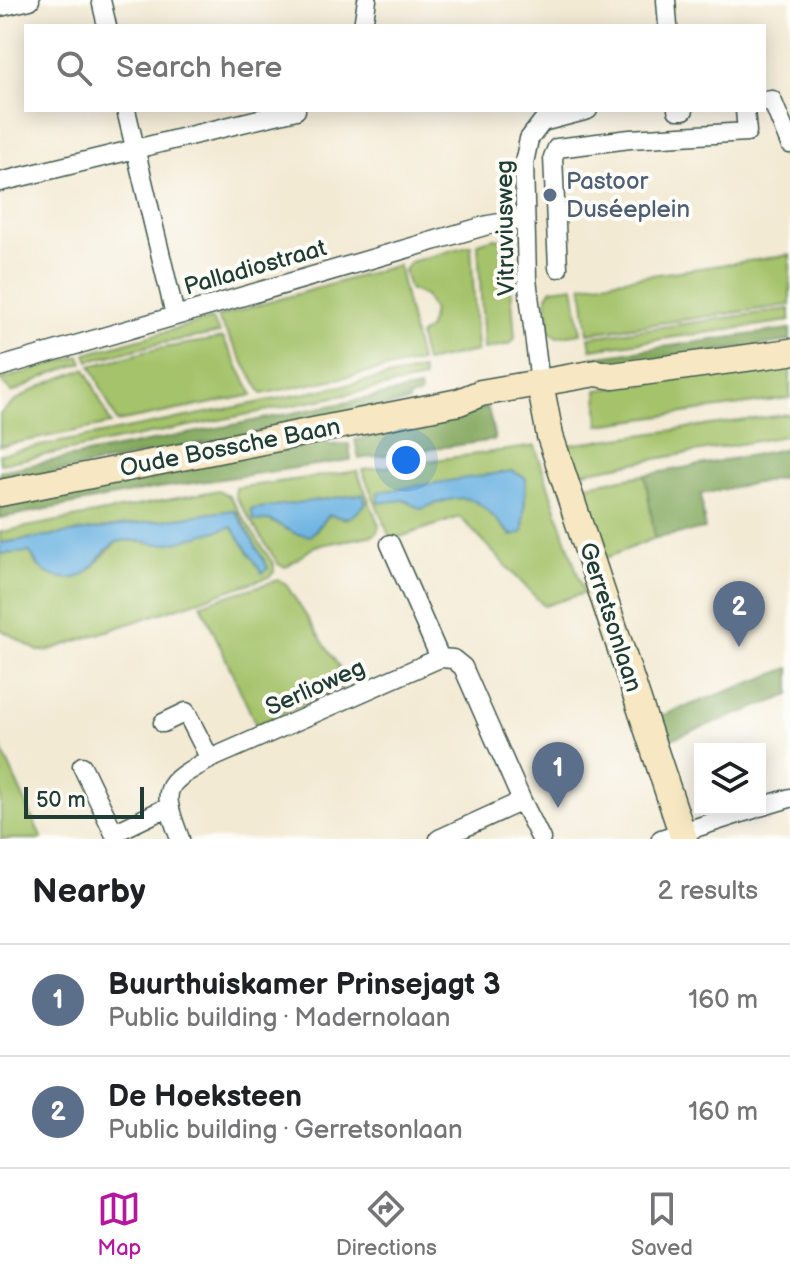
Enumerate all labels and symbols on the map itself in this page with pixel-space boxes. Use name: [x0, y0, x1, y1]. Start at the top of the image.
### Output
street label: Vitruviusweg: [490, 160, 521, 296]
place label: Pastoor Duséeplein: [566, 167, 690, 224]
marker: Pastoor Duséeplein: [541, 186, 559, 204]
street label: Palladiostraat: [181, 233, 330, 302]
street label: Oude Bossche Baan: [117, 412, 343, 483]
your location: [386, 440, 426, 480]
street label: Gerretsonlaan: [573, 539, 648, 696]
pin: 2: [713, 581, 765, 647]
street label: Serlioweg: [261, 653, 369, 722]
pin: 1: [532, 742, 584, 808]
scale bar: [24, 783, 144, 819]

